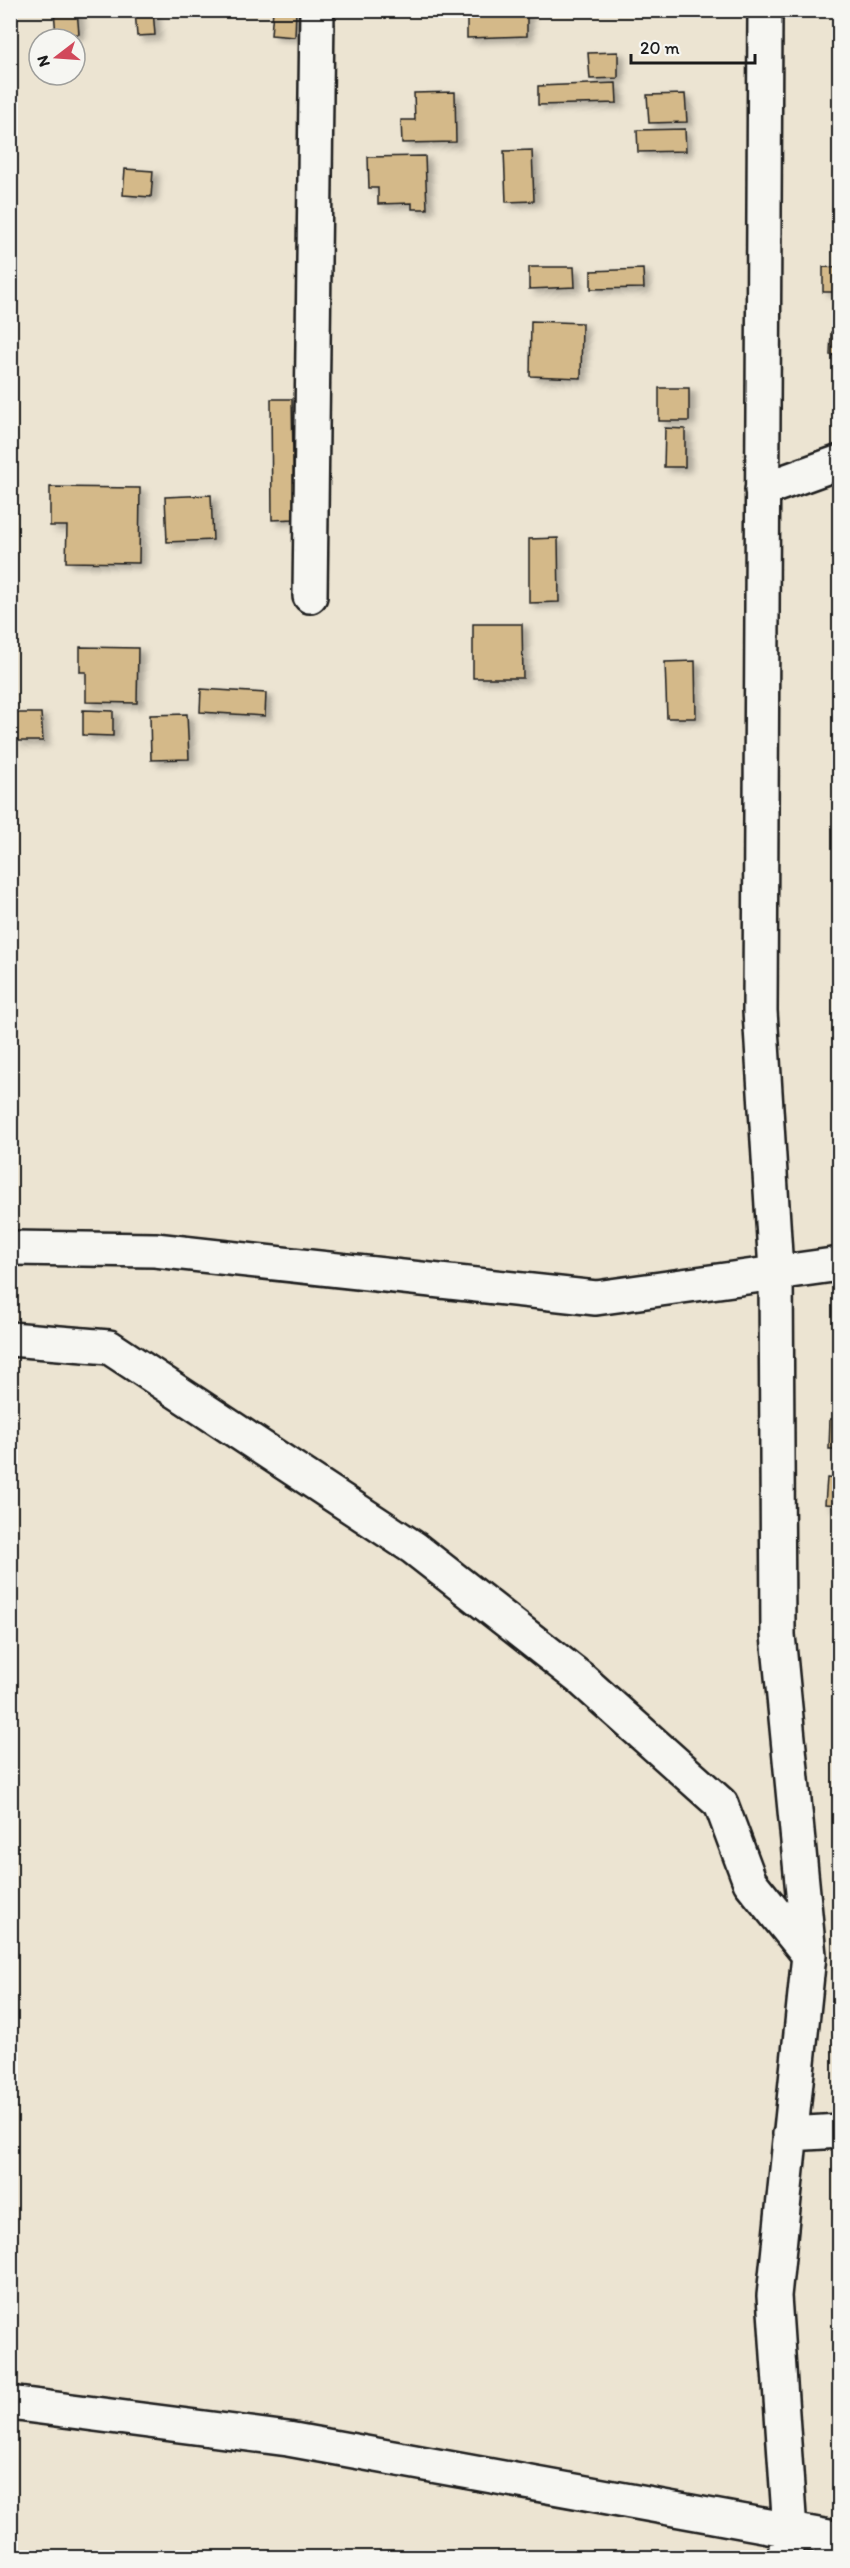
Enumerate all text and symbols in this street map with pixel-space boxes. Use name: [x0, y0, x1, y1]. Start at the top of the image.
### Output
north arrow: [27, 27, 87, 87]
scale bar: [631, 27, 756, 65]
text: 20 m: [640, 37, 680, 59]
text: N: [32, 53, 54, 69]

